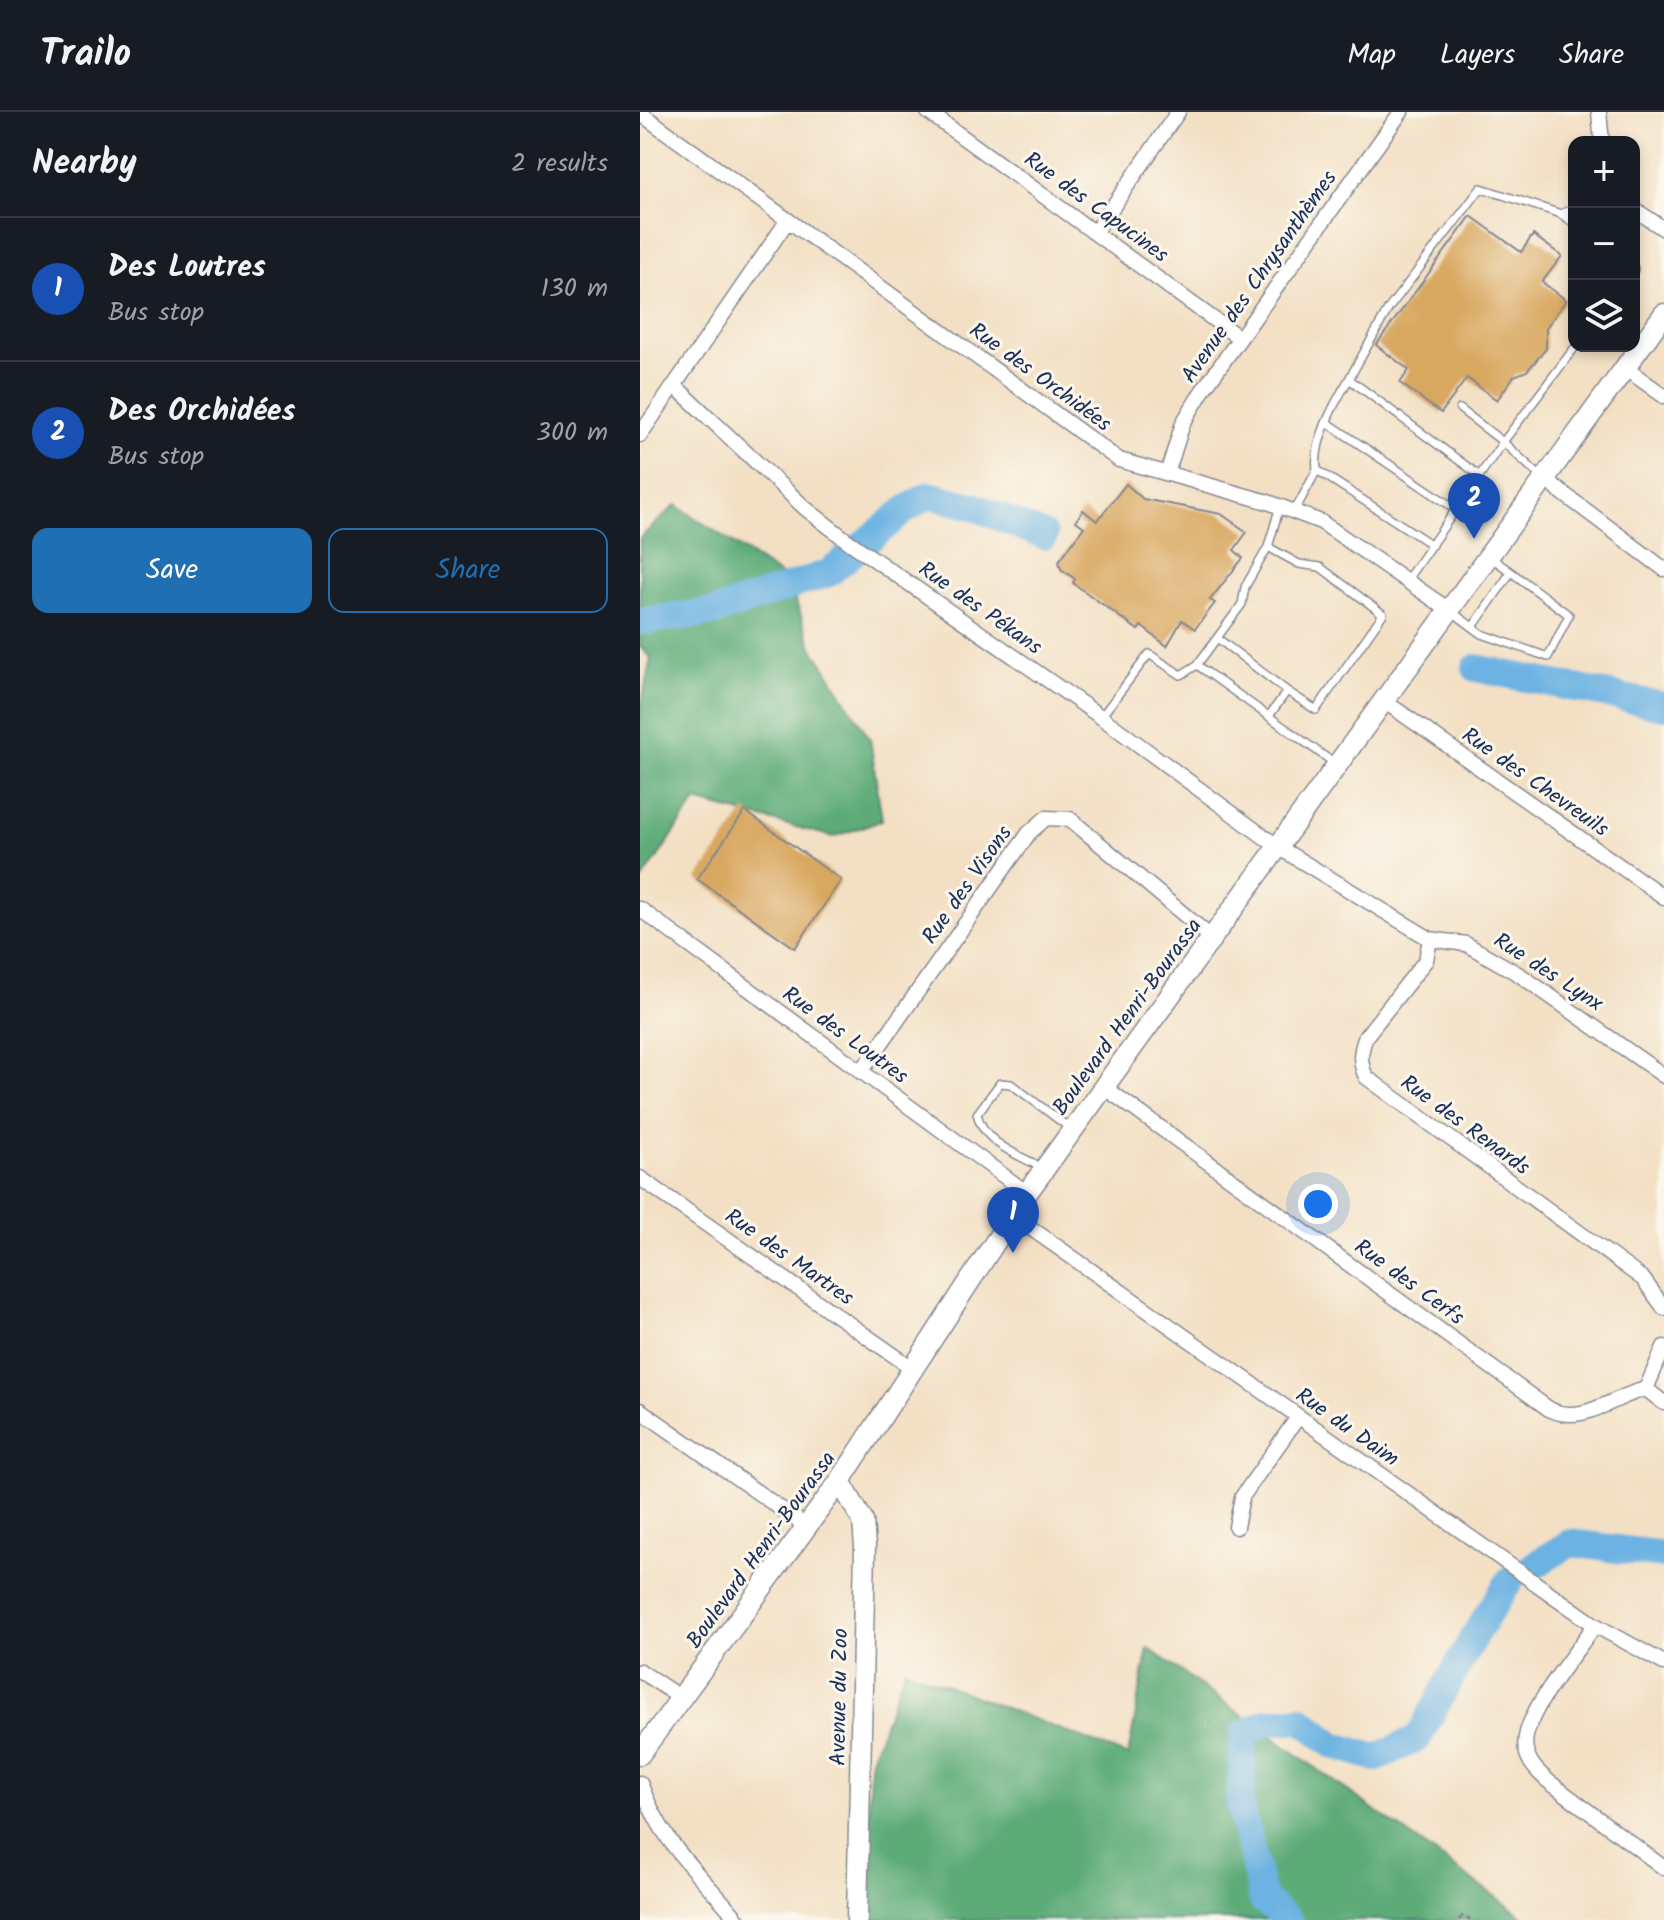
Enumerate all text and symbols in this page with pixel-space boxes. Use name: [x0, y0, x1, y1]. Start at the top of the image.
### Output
text: Trailo: [40, 25, 131, 85]
text: Map: [1347, 33, 1396, 78]
text: Layers: [1440, 33, 1515, 78]
text: Share: [1559, 33, 1624, 78]
map controls: [1568, 136, 1640, 352]
button: +: [1568, 136, 1640, 208]
text: Nearby: [32, 137, 137, 191]
text: 2 results: [511, 143, 608, 185]
street label: Rue des Capucines: [1016, 143, 1176, 273]
street label: Avenue des Chrysanthèmes: [1173, 163, 1347, 391]
button: −: [1568, 208, 1640, 280]
text: Des Loutres: [108, 244, 266, 292]
text: 1: [54, 268, 62, 310]
text: 130 m: [541, 268, 608, 310]
button: layers: [1568, 280, 1640, 352]
text: Bus stop: [108, 292, 204, 334]
street label: Rue des Orchidées: [961, 314, 1119, 442]
text: Des Orchidées: [108, 388, 295, 436]
text: 2: [50, 412, 66, 454]
text: 300 m: [536, 412, 608, 454]
text: Bus stop: [108, 436, 204, 478]
pin: 2: [1448, 473, 1500, 539]
button: Save: [32, 528, 312, 613]
button: Share: [328, 528, 608, 613]
street label: Rue des Pékans: [910, 553, 1049, 665]
street label: Rue des Chevreuils: [1454, 719, 1616, 847]
street label: Rue des Visons: [914, 818, 1022, 952]
street label: Boulevard Henri-Bourassa: [1044, 911, 1212, 1124]
street label: Rue des Lynx: [1486, 924, 1610, 1022]
street label: Rue des Loutres: [774, 978, 916, 1094]
street label: Rue des Renards: [1392, 1067, 1537, 1186]
your location: [1298, 1184, 1338, 1224]
pin: 1: [987, 1187, 1039, 1253]
street label: Rue des Martres: [717, 1200, 861, 1316]
street label: Rue des Cerfs: [1346, 1231, 1472, 1336]
street label: Rue du Daim: [1287, 1379, 1406, 1477]
street label: Boulevard Henri-Bourassa: [678, 1444, 846, 1657]
street label: Avenue du Zoo: [822, 1628, 859, 1766]

